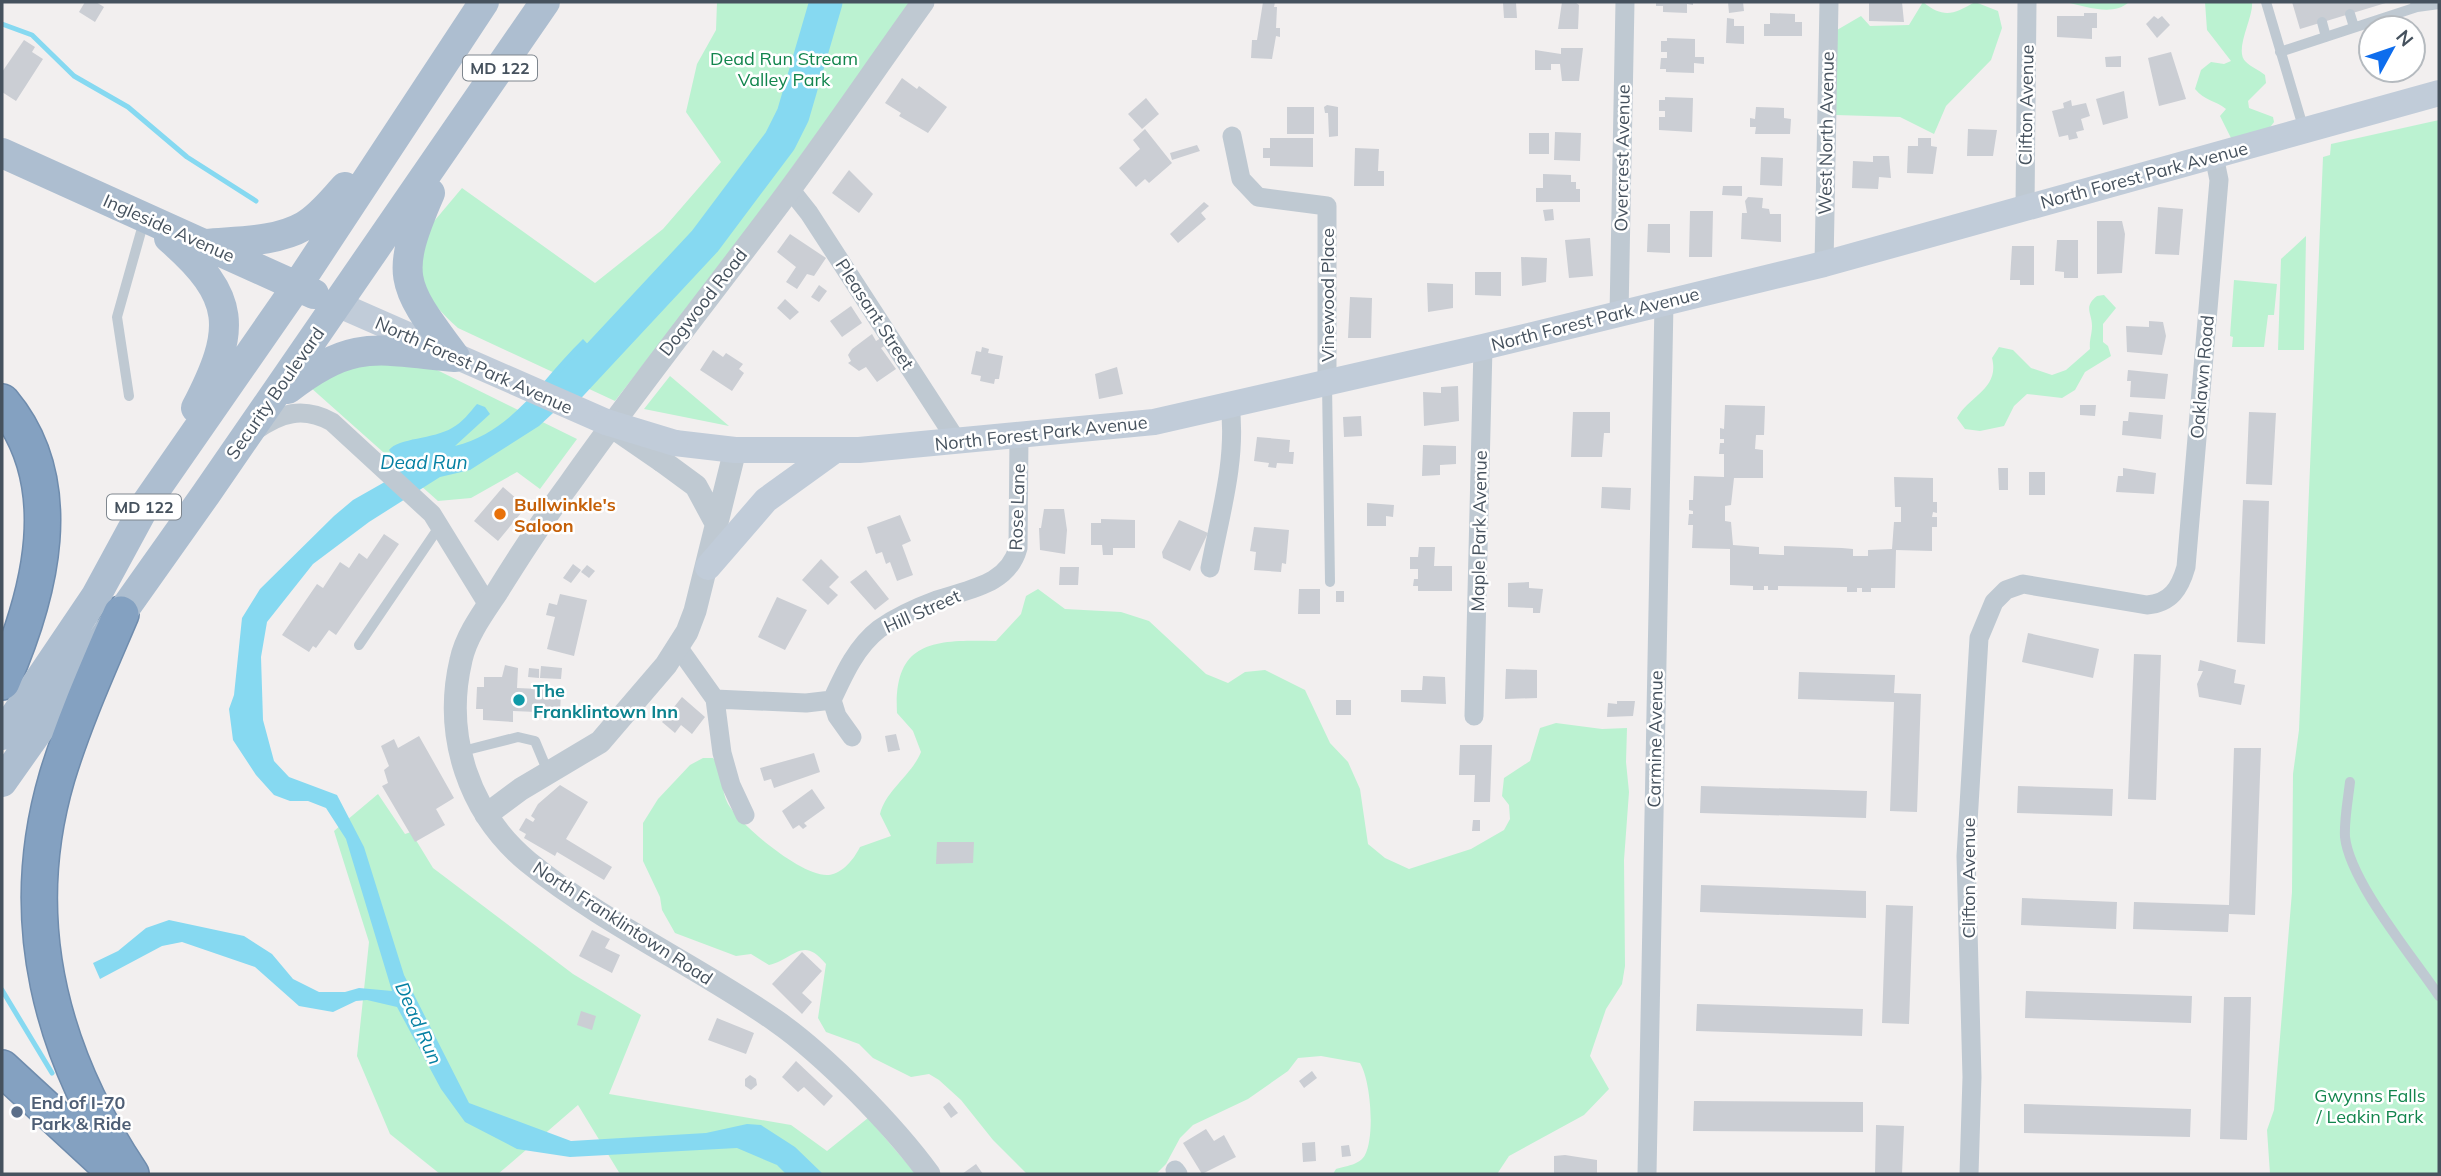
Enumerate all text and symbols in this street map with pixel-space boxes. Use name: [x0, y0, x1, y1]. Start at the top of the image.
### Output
north arrow: [2357, 14, 2427, 84]
text: N: [2391, 25, 2419, 51]
street label: Clifton Avenue: [2013, 44, 2039, 166]
park label: Dead Run Stream Valley Park: [710, 47, 858, 91]
street label: West North Avenue: [1813, 51, 1839, 215]
road number: MD 122: [463, 55, 537, 80]
street label: Overcrest Avenue: [1609, 84, 1635, 232]
street label: North Forest Park Avenue: [2038, 136, 2250, 214]
street label: Ingleside Avenue: [100, 189, 238, 267]
street label: Vinewood Place: [1316, 228, 1339, 362]
street label: Dogwood Road: [654, 244, 752, 360]
street label: Pleasant Street: [831, 254, 919, 374]
street label: North Forest Park Avenue: [1489, 282, 1701, 356]
street label: North Forest Park Avenue: [372, 311, 576, 419]
street label: Oaklawn Road: [2185, 314, 2219, 440]
street label: Security Boulevard: [221, 322, 329, 464]
street label: North Forest Park Avenue: [934, 410, 1148, 456]
water label: Dead Run: [380, 450, 468, 474]
street label: Maple Park Avenue: [1466, 450, 1492, 612]
street label: Rose Lane: [1004, 463, 1030, 551]
place label: Bullwinkle's Saloon: [514, 493, 616, 537]
road number: MD 122: [107, 494, 181, 520]
marker: Bullwinkle's Saloon: [492, 506, 508, 522]
street label: Hill Street: [880, 584, 964, 638]
street label: Carmine Avenue: [1642, 670, 1668, 808]
place label: The Franklintown Inn: [533, 679, 678, 723]
marker: The Franklintown Inn: [511, 692, 527, 708]
street label: Clifton Avenue: [1957, 818, 1980, 938]
street label: North Franklintown Road: [529, 856, 717, 990]
water label: Dead Run: [390, 978, 448, 1068]
park label: Gwynns Falls / Leakin Park: [2314, 1084, 2426, 1128]
place label: End of I-70 Park & Ride: [31, 1091, 131, 1135]
marker: End of I-70 Park & Ride: [9, 1104, 25, 1120]

